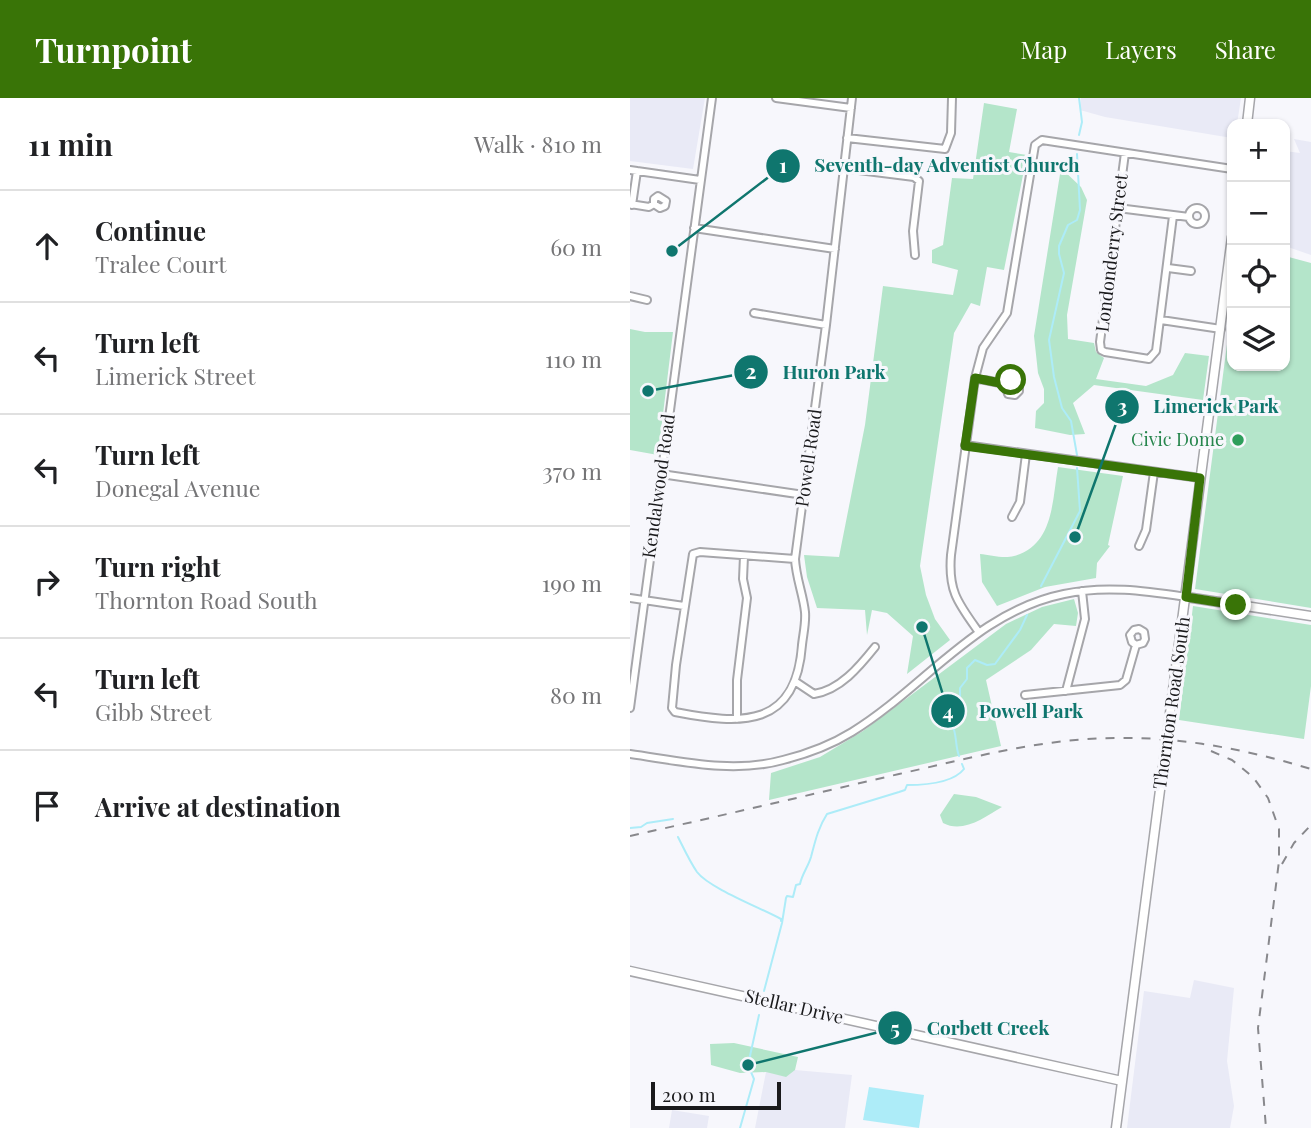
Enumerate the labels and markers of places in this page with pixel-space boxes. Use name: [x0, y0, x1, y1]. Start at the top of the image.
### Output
callout: Seventh-day Adventist Church: [765, 146, 1095, 186]
callout: Huron Park: [734, 352, 900, 392]
callout: Limerick Park: [1105, 387, 1293, 427]
place label: Civic Dome: [1131, 427, 1224, 451]
marker: Civic Dome: [1230, 432, 1246, 448]
callout: Powell Park: [930, 691, 1097, 731]
callout: Corbett Creek: [878, 1008, 1064, 1048]

